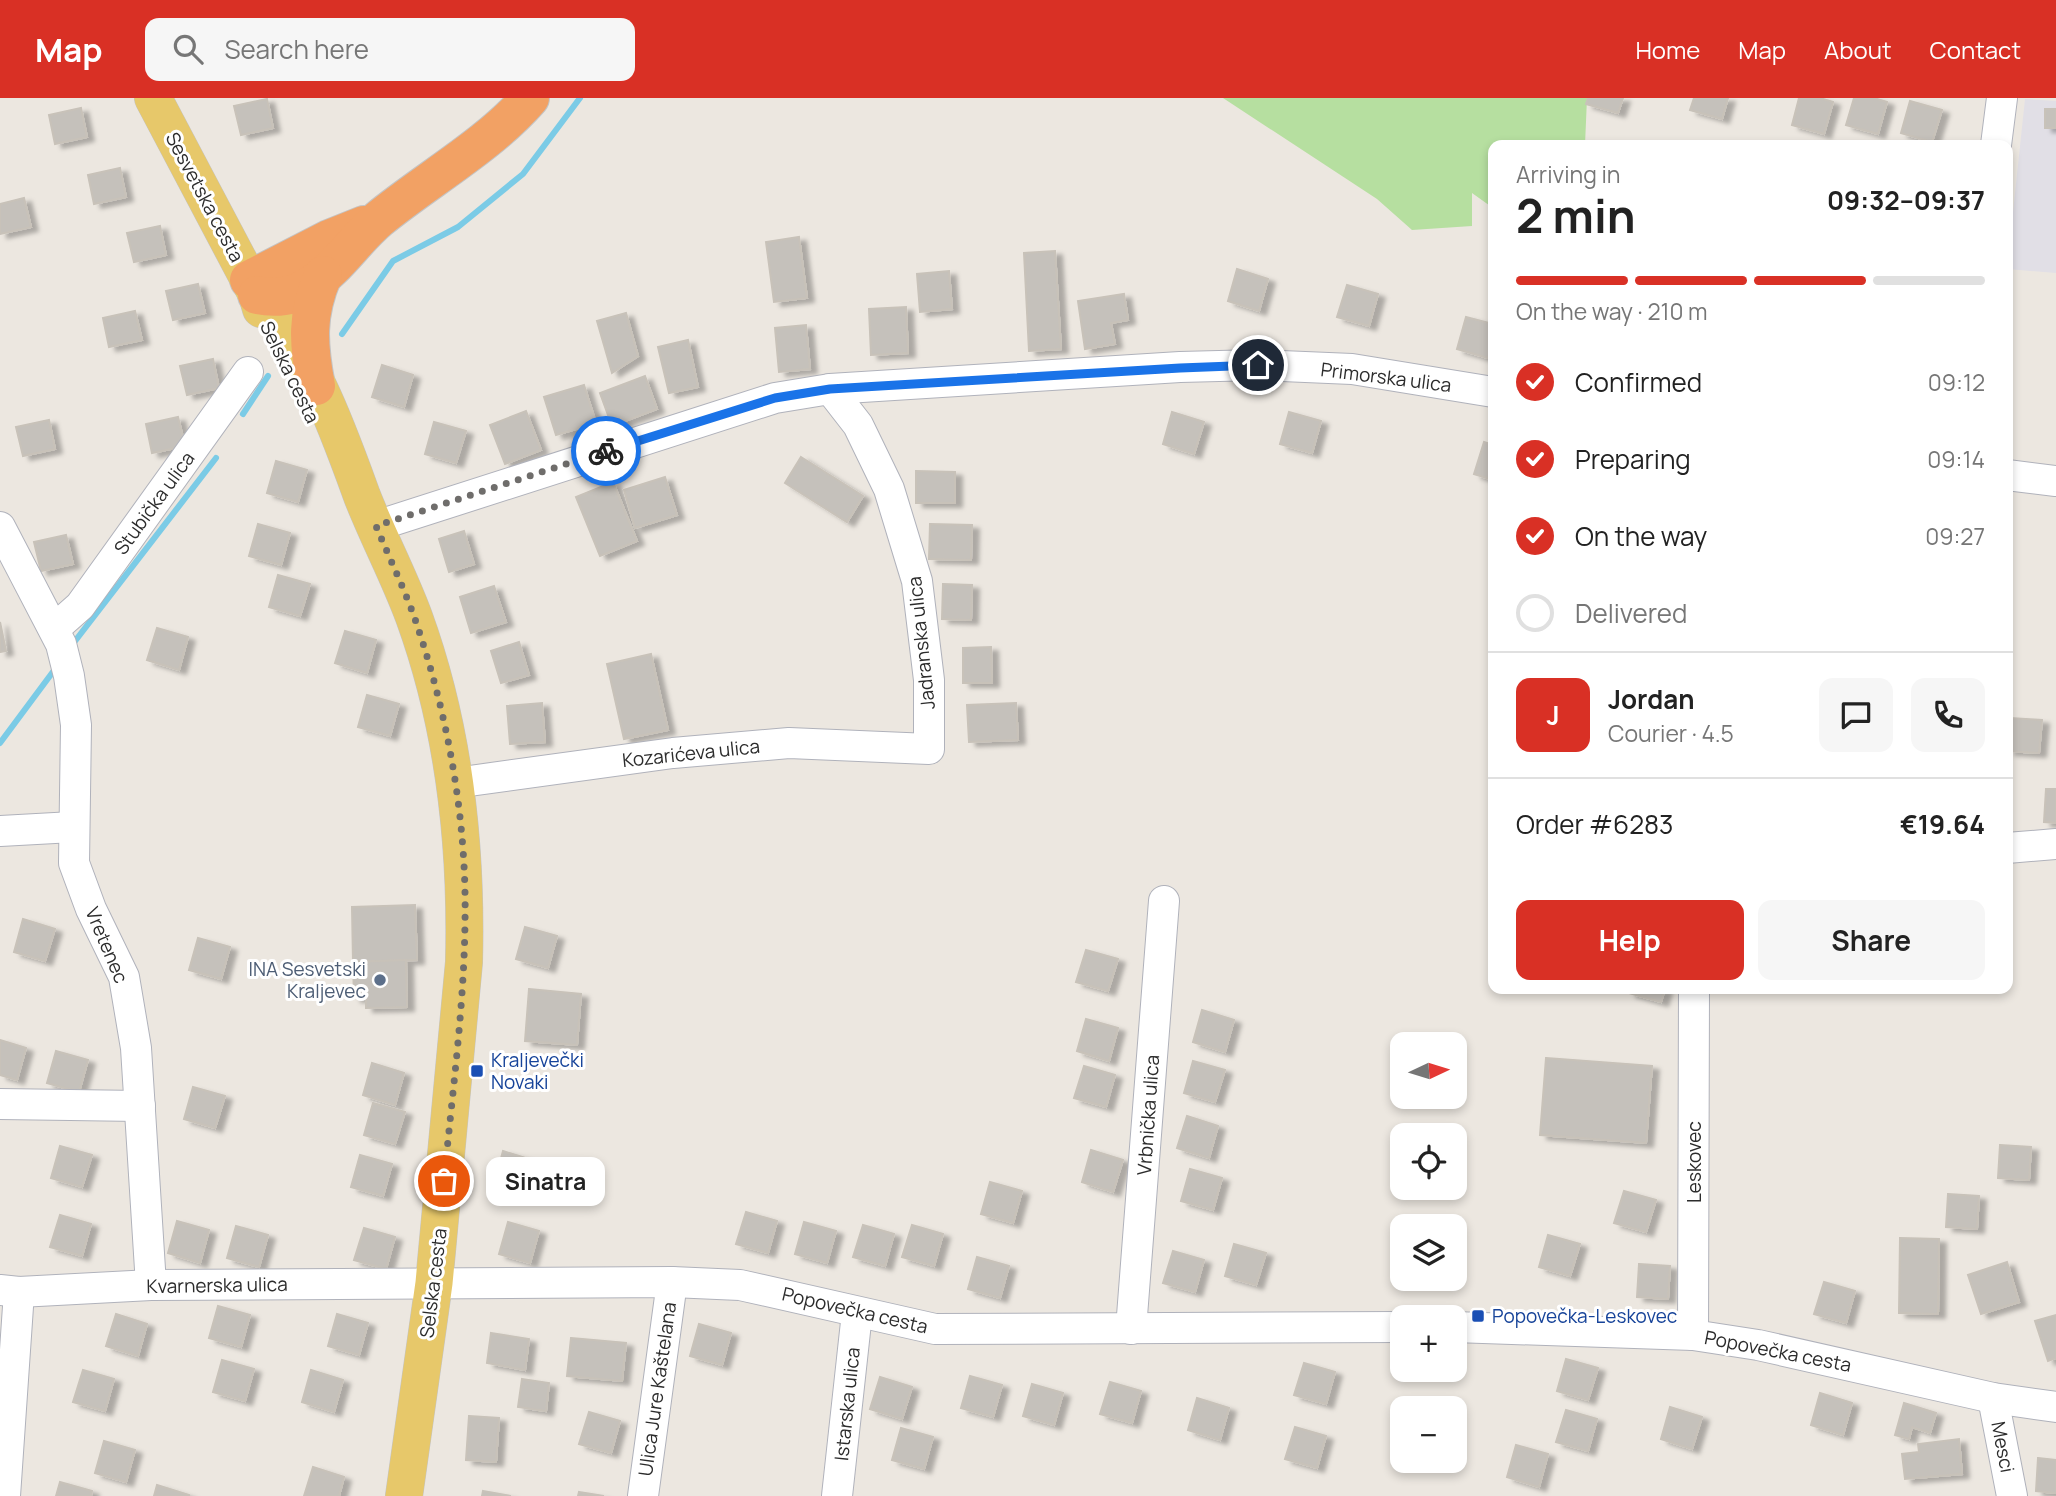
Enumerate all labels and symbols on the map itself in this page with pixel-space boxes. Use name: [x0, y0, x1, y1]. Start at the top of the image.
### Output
street label: Sesvetska cesta: [160, 127, 250, 267]
street label: Selska cesta: [254, 317, 326, 427]
pin: [1228, 335, 1288, 395]
street label: Primorska ulica: [1319, 356, 1453, 398]
courier: [571, 416, 641, 486]
street label: Stubička ulica: [108, 446, 200, 560]
street label: Jadranska ulica: [901, 575, 941, 711]
street label: Kozarićeva ulica: [621, 733, 761, 773]
street label: Vretenec: [79, 903, 135, 987]
place label: INA Sesvetski Kraljevec: [248, 956, 366, 1004]
marker: INA Sesvetski Kraljevec: [372, 972, 388, 988]
north arrow: [1390, 1032, 1466, 1110]
place label: Kraljevečki Novaki: [491, 1047, 584, 1095]
street label: Vrbnička ulica: [1131, 1054, 1165, 1176]
marker: Kraljevečki Novaki: [469, 1063, 485, 1079]
street label: Leskovec: [1681, 1121, 1707, 1203]
pin: [414, 1151, 474, 1211]
callout: Sinatra: [486, 1156, 605, 1206]
street label: Selska cesta: [413, 1227, 453, 1339]
street label: Kvarnerska ulica: [146, 1271, 288, 1299]
street label: Popovečka cesta: [780, 1281, 930, 1339]
street label: Ulica Jure Kaštelana: [632, 1300, 682, 1478]
place label: Popovečka-Leskovec: [1492, 1303, 1677, 1329]
marker: Popovečka-Leskovec: [1470, 1308, 1486, 1324]
street label: Popovečka cesta: [1702, 1324, 1854, 1378]
street label: Istarska ulica: [828, 1346, 866, 1462]
street label: Mesci: [1985, 1419, 2021, 1475]

